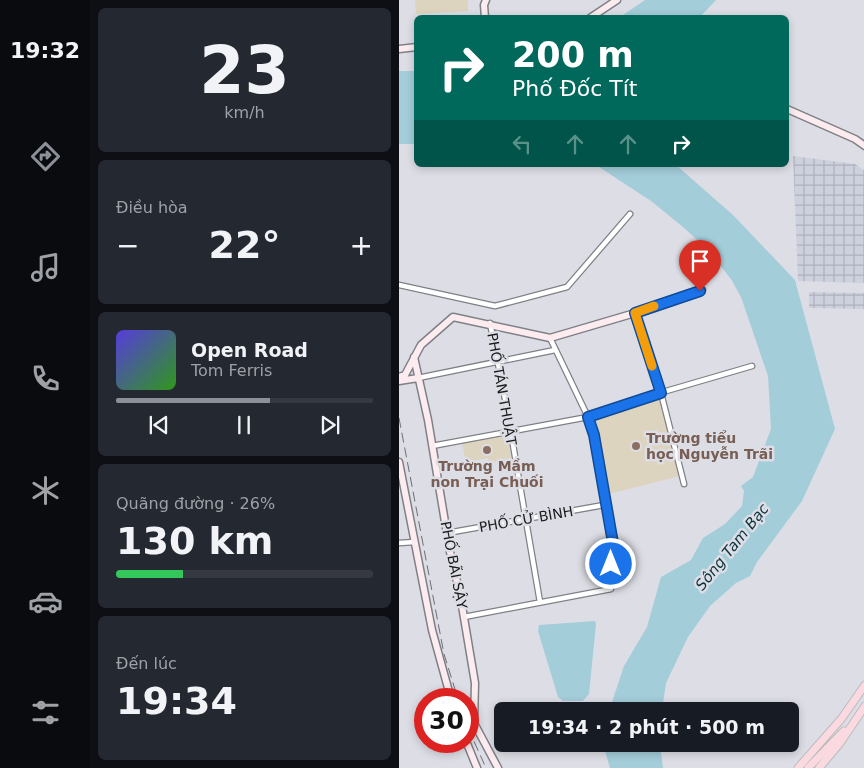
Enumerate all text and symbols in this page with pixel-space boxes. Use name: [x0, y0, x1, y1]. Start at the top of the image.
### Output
text: 23: [199, 33, 290, 108]
icon: right: [429, 35, 494, 100]
text: 200 m: [512, 35, 634, 75]
text: 19:32: [10, 38, 80, 63]
text: Phố Đốc Tít: [512, 76, 637, 101]
text: km/h: [224, 103, 265, 122]
icon: left: [508, 130, 536, 158]
icon: ahead: [561, 130, 589, 158]
icon: ahead: [614, 130, 642, 158]
icon: right: [667, 130, 695, 158]
icon: directions: [28, 139, 63, 174]
text: Điều hòa: [116, 198, 188, 217]
text: 22°: [209, 223, 280, 267]
text: −: [116, 229, 139, 262]
text: +: [350, 229, 373, 262]
pin: [679, 240, 721, 291]
icon: arrive: [686, 247, 714, 275]
icon: music: [28, 250, 63, 285]
street label: PHỐ TÁN THUẬT: [484, 331, 522, 447]
text: Open Road: [191, 339, 308, 361]
icon: phone: [28, 361, 63, 396]
text: Tom Ferris: [191, 361, 272, 380]
icon: previous: [145, 411, 173, 439]
icon: pause: [230, 411, 258, 439]
icon: next: [316, 411, 344, 439]
place label: Trường tiểu học Nguyễn Trãi: [646, 430, 773, 462]
marker: Trường tiểu học Nguyễn Trãi: [630, 440, 642, 452]
marker: Trường Mầm non Trại Chuối: [481, 444, 493, 456]
place label: Trường Mầm non Trại Chuối: [430, 458, 544, 490]
icon: climate: [28, 473, 63, 508]
text: Quãng đường · 26%: [116, 494, 275, 513]
water label: Sông Tam Bạc: [692, 499, 773, 594]
street label: PHỐ CỬ BÌNH: [477, 501, 574, 535]
text: 130 km: [116, 519, 273, 563]
street label: PHỐ BÃI SẬY: [438, 519, 472, 611]
position arrow: [584, 537, 636, 589]
icon: car: [28, 584, 63, 619]
text: Đến lúc: [116, 654, 177, 673]
text: 19:34: [116, 679, 237, 723]
speed limit sign: 30: [414, 688, 479, 753]
icon: filters: [28, 695, 63, 730]
text: 19:34 · 2 phút · 500 m: [528, 716, 765, 738]

